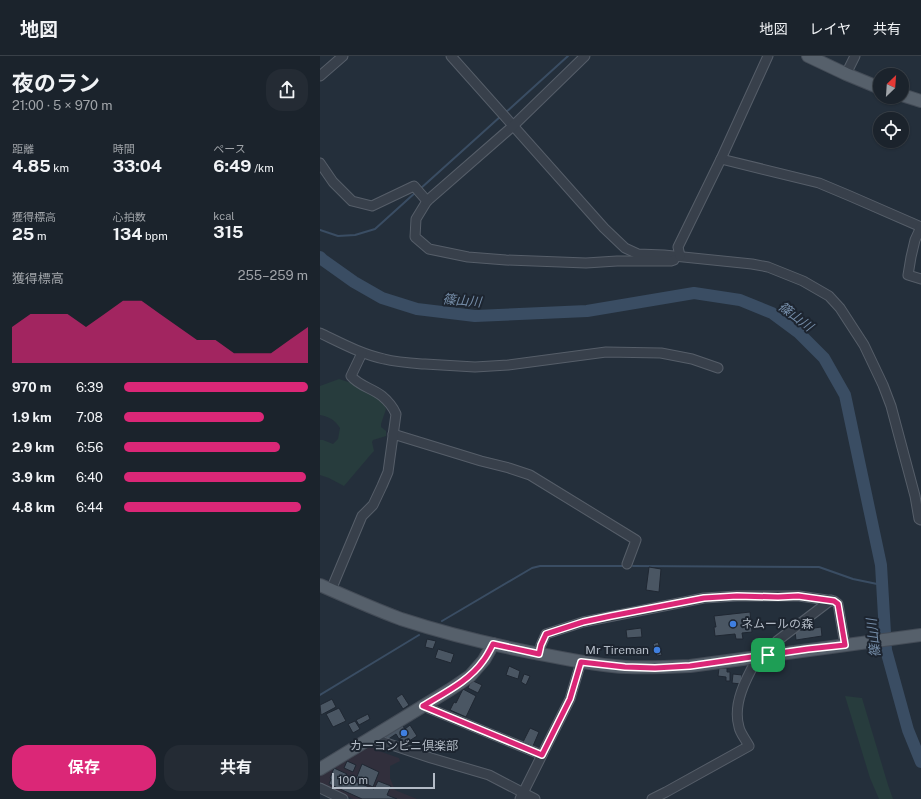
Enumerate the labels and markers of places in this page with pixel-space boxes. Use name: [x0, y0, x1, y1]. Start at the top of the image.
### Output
place label: ネムールの森: [741, 617, 813, 631]
marker: ネムールの森: [728, 619, 738, 629]
pin: [751, 638, 785, 672]
place label: Mr Tireman: [585, 643, 649, 657]
marker: Mr Tireman: [652, 645, 662, 655]
marker: カーコンビニ倶楽部: [399, 728, 409, 738]
place label: カーコンビニ倶楽部: [350, 739, 458, 753]

